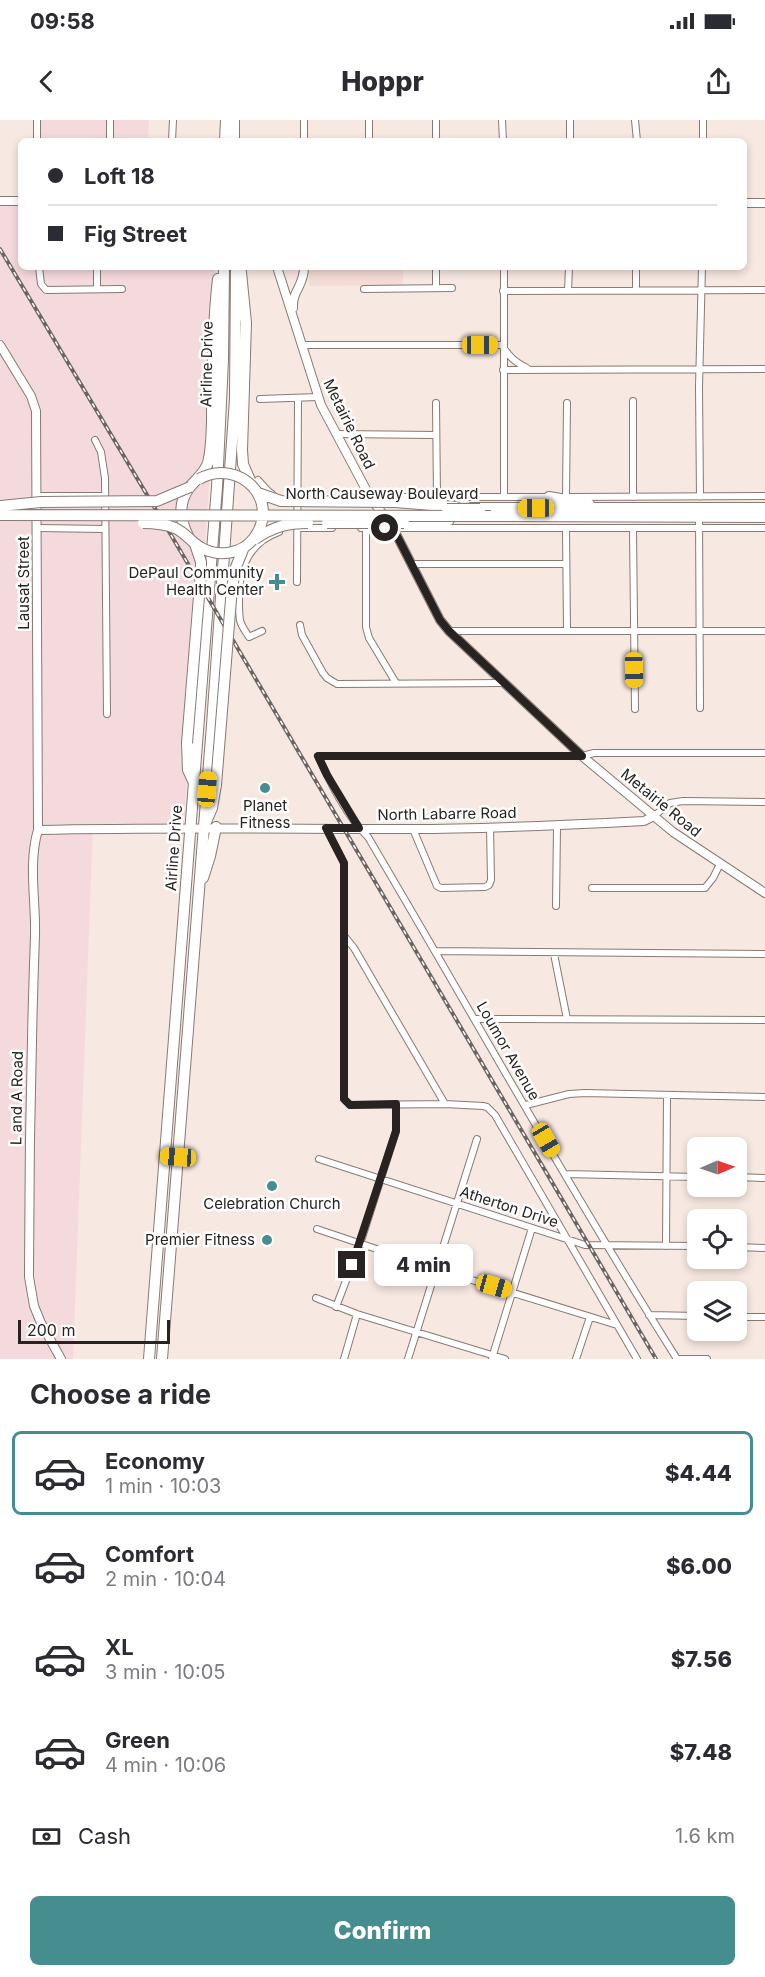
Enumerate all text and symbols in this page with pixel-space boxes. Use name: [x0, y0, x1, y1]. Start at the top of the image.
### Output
text: 09:58: [30, 8, 95, 34]
icon: back: [30, 65, 63, 98]
text: Hoppr: [341, 65, 424, 98]
icon: share: [702, 65, 735, 98]
text: Loft 18: [84, 163, 155, 189]
text: Fig Street: [84, 221, 187, 247]
street label: Airline Drive: [196, 321, 217, 407]
car: [462, 336, 498, 354]
street label: Metairie Road: [319, 376, 379, 472]
street label: North Causeway Boulevard: [285, 484, 479, 503]
car: [518, 499, 554, 517]
route start: [371, 514, 398, 541]
street label: Lausat Street: [14, 536, 33, 630]
place label: DePaul Community Health Center: [128, 563, 265, 599]
marker: DePaul Community Health Center: [268, 573, 286, 591]
car: [625, 652, 643, 688]
street label: Metairie Road: [617, 764, 705, 841]
car: [196, 770, 218, 808]
marker: Planet Fitness: [258, 781, 272, 795]
place label: Planet Fitness: [240, 796, 290, 832]
street label: North Labarre Road: [377, 803, 517, 824]
street label: Airline Drive: [161, 804, 186, 892]
street label: Loumor Avenue: [472, 998, 544, 1104]
street label: L and A Road: [6, 1051, 27, 1145]
car: [529, 1120, 563, 1160]
north arrow: [687, 1137, 747, 1197]
map controls: [687, 1137, 747, 1341]
car: [159, 1147, 197, 1167]
marker: Celebration Church: [265, 1179, 279, 1193]
street label: Atherton Drive: [457, 1182, 561, 1231]
place label: Celebration Church: [203, 1194, 341, 1213]
button: locate: [687, 1209, 747, 1269]
place label: Premier Fitness: [145, 1230, 255, 1249]
marker: Premier Fitness: [260, 1233, 274, 1247]
callout: 4 min: [373, 1244, 472, 1286]
route end: [338, 1251, 365, 1278]
text: 4 min: [396, 1253, 451, 1277]
car: [474, 1272, 514, 1300]
button: layers: [687, 1281, 747, 1341]
scale bar: [18, 1317, 170, 1344]
text: 200 m: [27, 1320, 75, 1340]
text: Choose a ride: [30, 1378, 211, 1411]
icon: car: [33, 1446, 87, 1500]
text: Economy: [105, 1448, 205, 1474]
text: $4.44: [665, 1460, 732, 1486]
text: 1 min · 10:03: [105, 1474, 221, 1498]
icon: car: [33, 1539, 87, 1593]
text: Comfort: [105, 1541, 194, 1567]
text: $6.00: [666, 1553, 732, 1579]
text: 2 min · 10:04: [105, 1567, 226, 1591]
icon: car: [33, 1632, 87, 1686]
text: XL: [105, 1634, 134, 1660]
text: $7.56: [671, 1646, 732, 1672]
text: 3 min · 10:05: [105, 1660, 225, 1684]
icon: car: [33, 1725, 87, 1779]
text: Green: [105, 1727, 170, 1753]
text: $7.48: [670, 1739, 732, 1765]
text: 4 min · 10:06: [105, 1753, 226, 1777]
icon: cash: [30, 1820, 63, 1853]
text: Cash: [78, 1823, 131, 1849]
text: 1.6 km: [675, 1824, 735, 1848]
button: Confirm: [30, 1896, 735, 1965]

